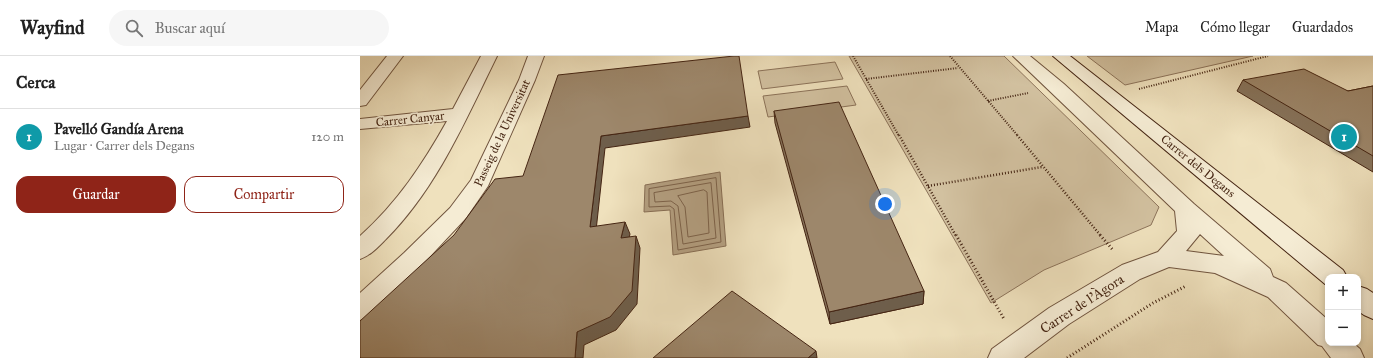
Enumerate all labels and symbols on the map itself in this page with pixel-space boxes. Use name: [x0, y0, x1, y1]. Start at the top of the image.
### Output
street label: Passeig de la Universitat: [471, 77, 534, 189]
street label: Carrer Canyar: [375, 108, 445, 130]
pin: 1: [1331, 122, 1357, 152]
street label: Carrer dels Degans: [1157, 132, 1238, 201]
your location: [875, 194, 895, 214]
street label: Carrer de l'Àgora: [1036, 269, 1127, 337]

